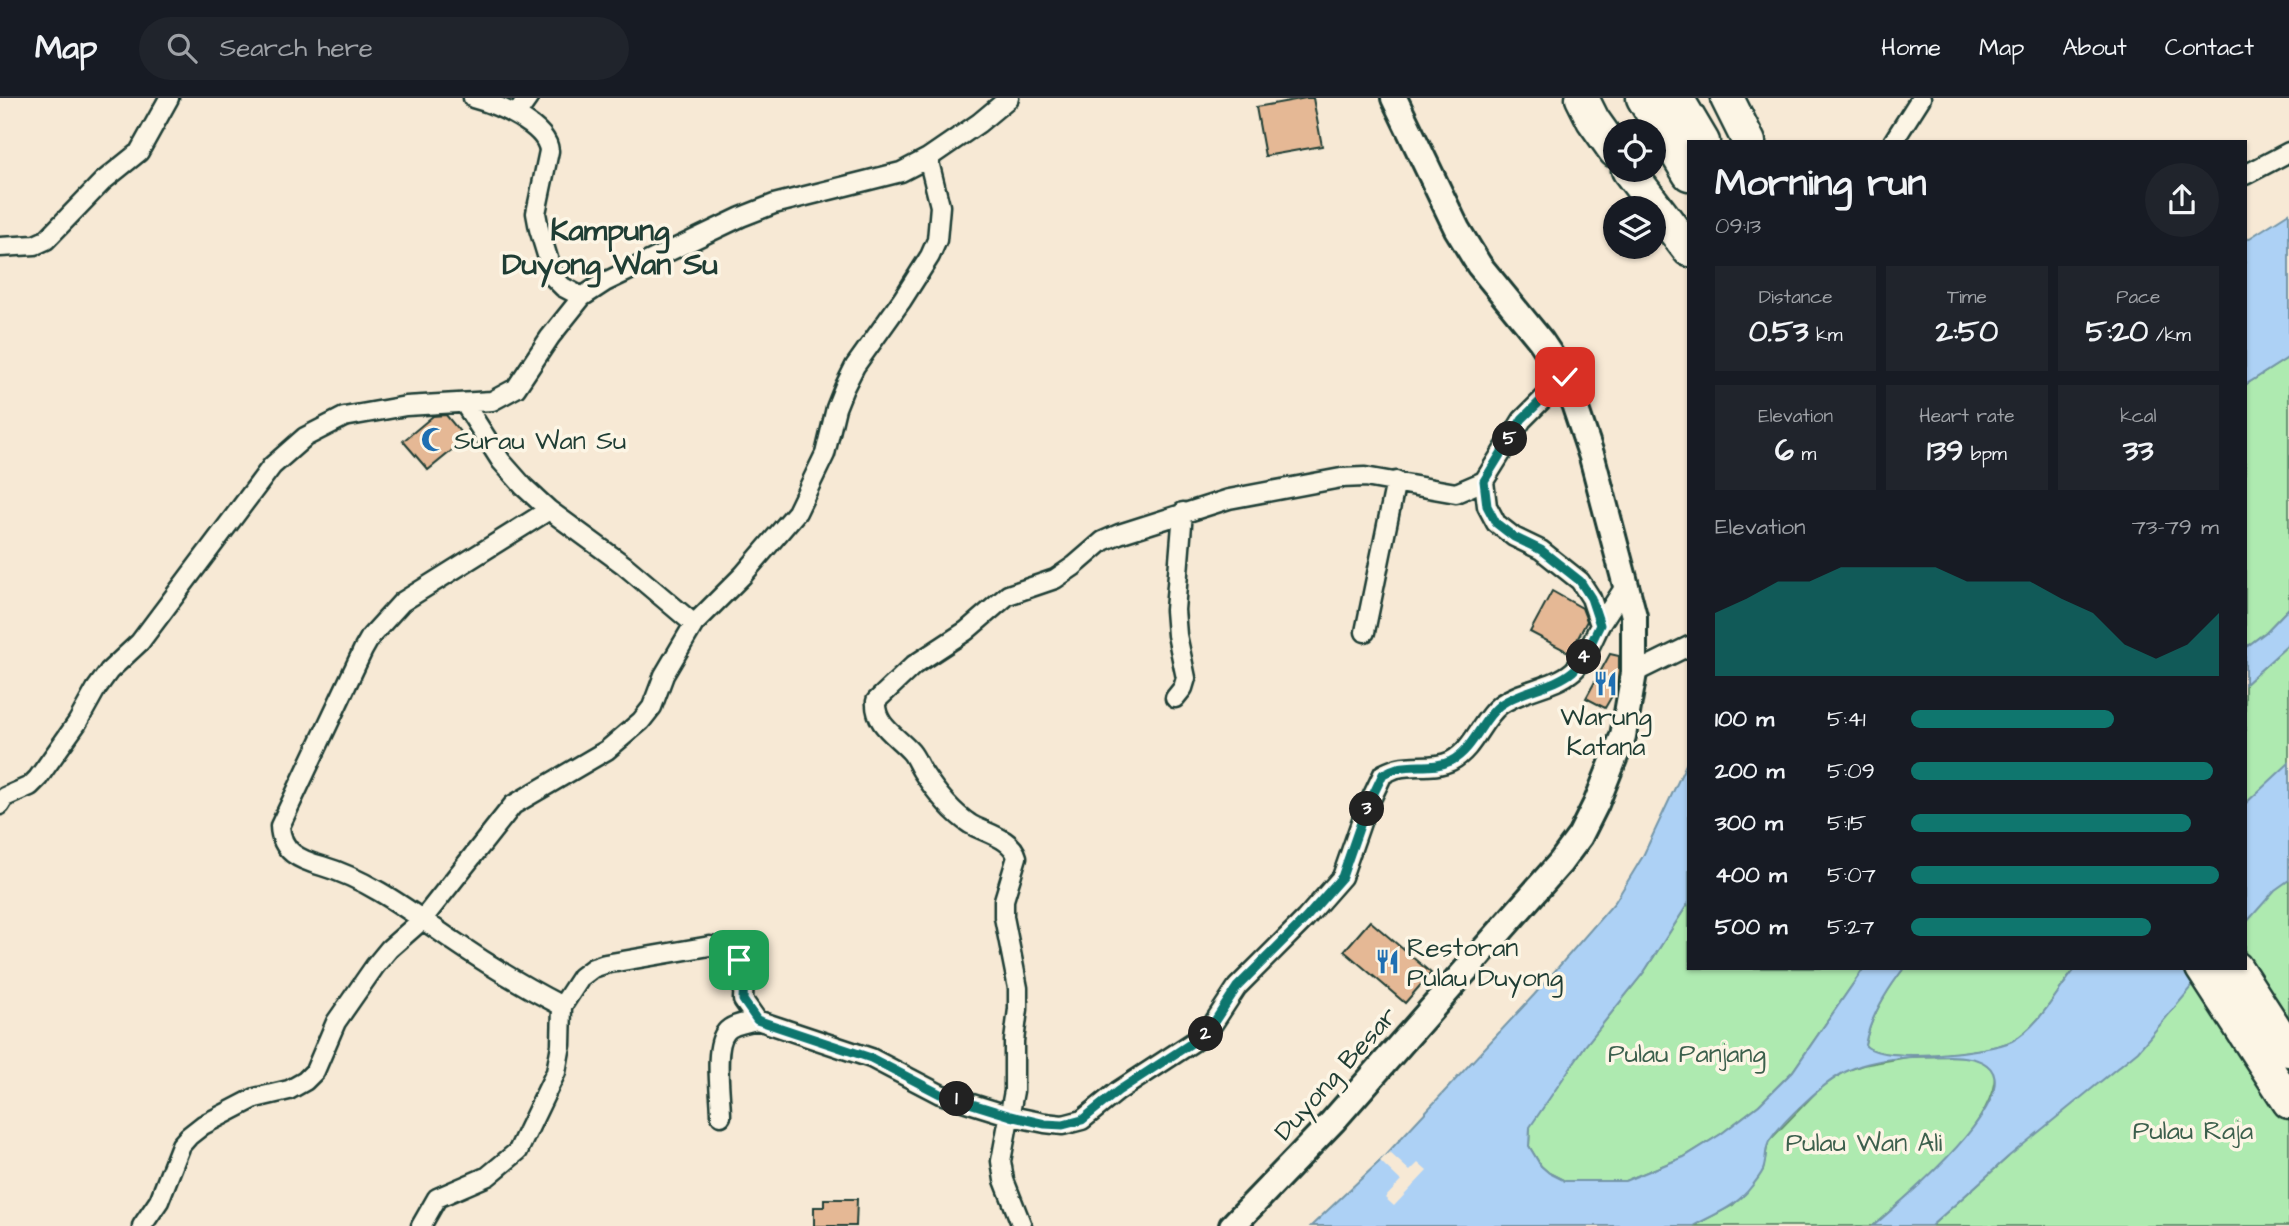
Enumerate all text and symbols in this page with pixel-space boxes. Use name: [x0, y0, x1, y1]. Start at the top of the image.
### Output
search box: [139, 17, 629, 80]
text: Map: [35, 25, 97, 71]
icon: search: [163, 29, 201, 67]
text: Search here: [219, 30, 373, 66]
text: Home: [1881, 31, 1941, 65]
text: Map: [1979, 31, 2024, 65]
text: About: [2062, 31, 2127, 65]
text: Contact: [2165, 31, 2254, 65]
map controls: [1603, 119, 1666, 259]
button: locate: [1603, 119, 1666, 182]
text: Morning run: [1715, 158, 1927, 210]
button: share: [2145, 163, 2219, 237]
button: layers: [1603, 196, 1666, 259]
district label: Kampung Duyong Wan Su: [502, 210, 718, 288]
text: 09:13: [1715, 210, 1761, 242]
text: Distance: [1759, 284, 1833, 311]
text: Time: [1947, 284, 1987, 311]
text: Pace: [2116, 284, 2160, 311]
text: 0.53: [1749, 311, 1808, 353]
text: 2:50: [1936, 311, 1998, 353]
text: 5:20: [2086, 311, 2148, 353]
text: km: [1808, 322, 1843, 349]
text: /km: [2148, 322, 2191, 349]
pin: [1535, 347, 1595, 407]
icon: check: [1546, 358, 1584, 396]
text: Elevation: [1758, 403, 1833, 430]
text: Heart rate: [1919, 403, 2015, 430]
text: kcal: [2120, 403, 2157, 430]
pin: 5: [1492, 422, 1528, 456]
place label: Surau Wan Su: [454, 423, 626, 459]
text: 5: [1503, 425, 1516, 452]
mosque icon: Surau Wan Su: [420, 426, 448, 454]
text: 6: [1775, 430, 1794, 472]
text: 139: [1927, 430, 1963, 472]
text: 33: [2123, 430, 2154, 472]
text: m: [1794, 441, 1816, 468]
text: bpm: [1963, 441, 2007, 468]
text: Elevation: [1715, 511, 1806, 543]
text: 73–79 m: [2132, 511, 2219, 543]
pin: 4: [1566, 640, 1602, 674]
text: 4: [1577, 643, 1590, 670]
restaurant icon: Warung Katana: [1592, 670, 1620, 698]
place label: Warung Katana: [1560, 699, 1652, 765]
text: 100 m: [1715, 703, 1774, 735]
text: 5:41: [1827, 703, 1866, 735]
text: 200 m: [1715, 755, 1784, 787]
text: 5:09: [1827, 755, 1875, 787]
pin: 3: [1350, 792, 1384, 826]
text: 3: [1362, 795, 1371, 822]
text: 300 m: [1715, 807, 1783, 839]
text: 5:15: [1827, 807, 1866, 839]
text: 400 m: [1715, 859, 1787, 891]
text: 5:07: [1827, 859, 1876, 891]
text: 500 m: [1715, 911, 1787, 943]
text: 5:27: [1827, 911, 1874, 943]
pin: [709, 930, 769, 990]
place label: Restoran Pulau Duyong: [1407, 930, 1563, 998]
icon: arrive: [720, 941, 758, 979]
restaurant icon: Restoran Pulau Duyong: [1373, 948, 1401, 976]
street label: Duyong Besar: [1266, 999, 1407, 1150]
pin: 2: [1188, 1016, 1224, 1052]
text: 2: [1200, 1020, 1211, 1047]
park label: Pulau Panjang: [1608, 1036, 1766, 1074]
pin: 1: [940, 1082, 974, 1116]
text: 1: [955, 1085, 958, 1112]
park label: Pulau Raja: [2133, 1113, 2253, 1149]
park label: Pulau Wan Ali: [1786, 1125, 1942, 1161]

